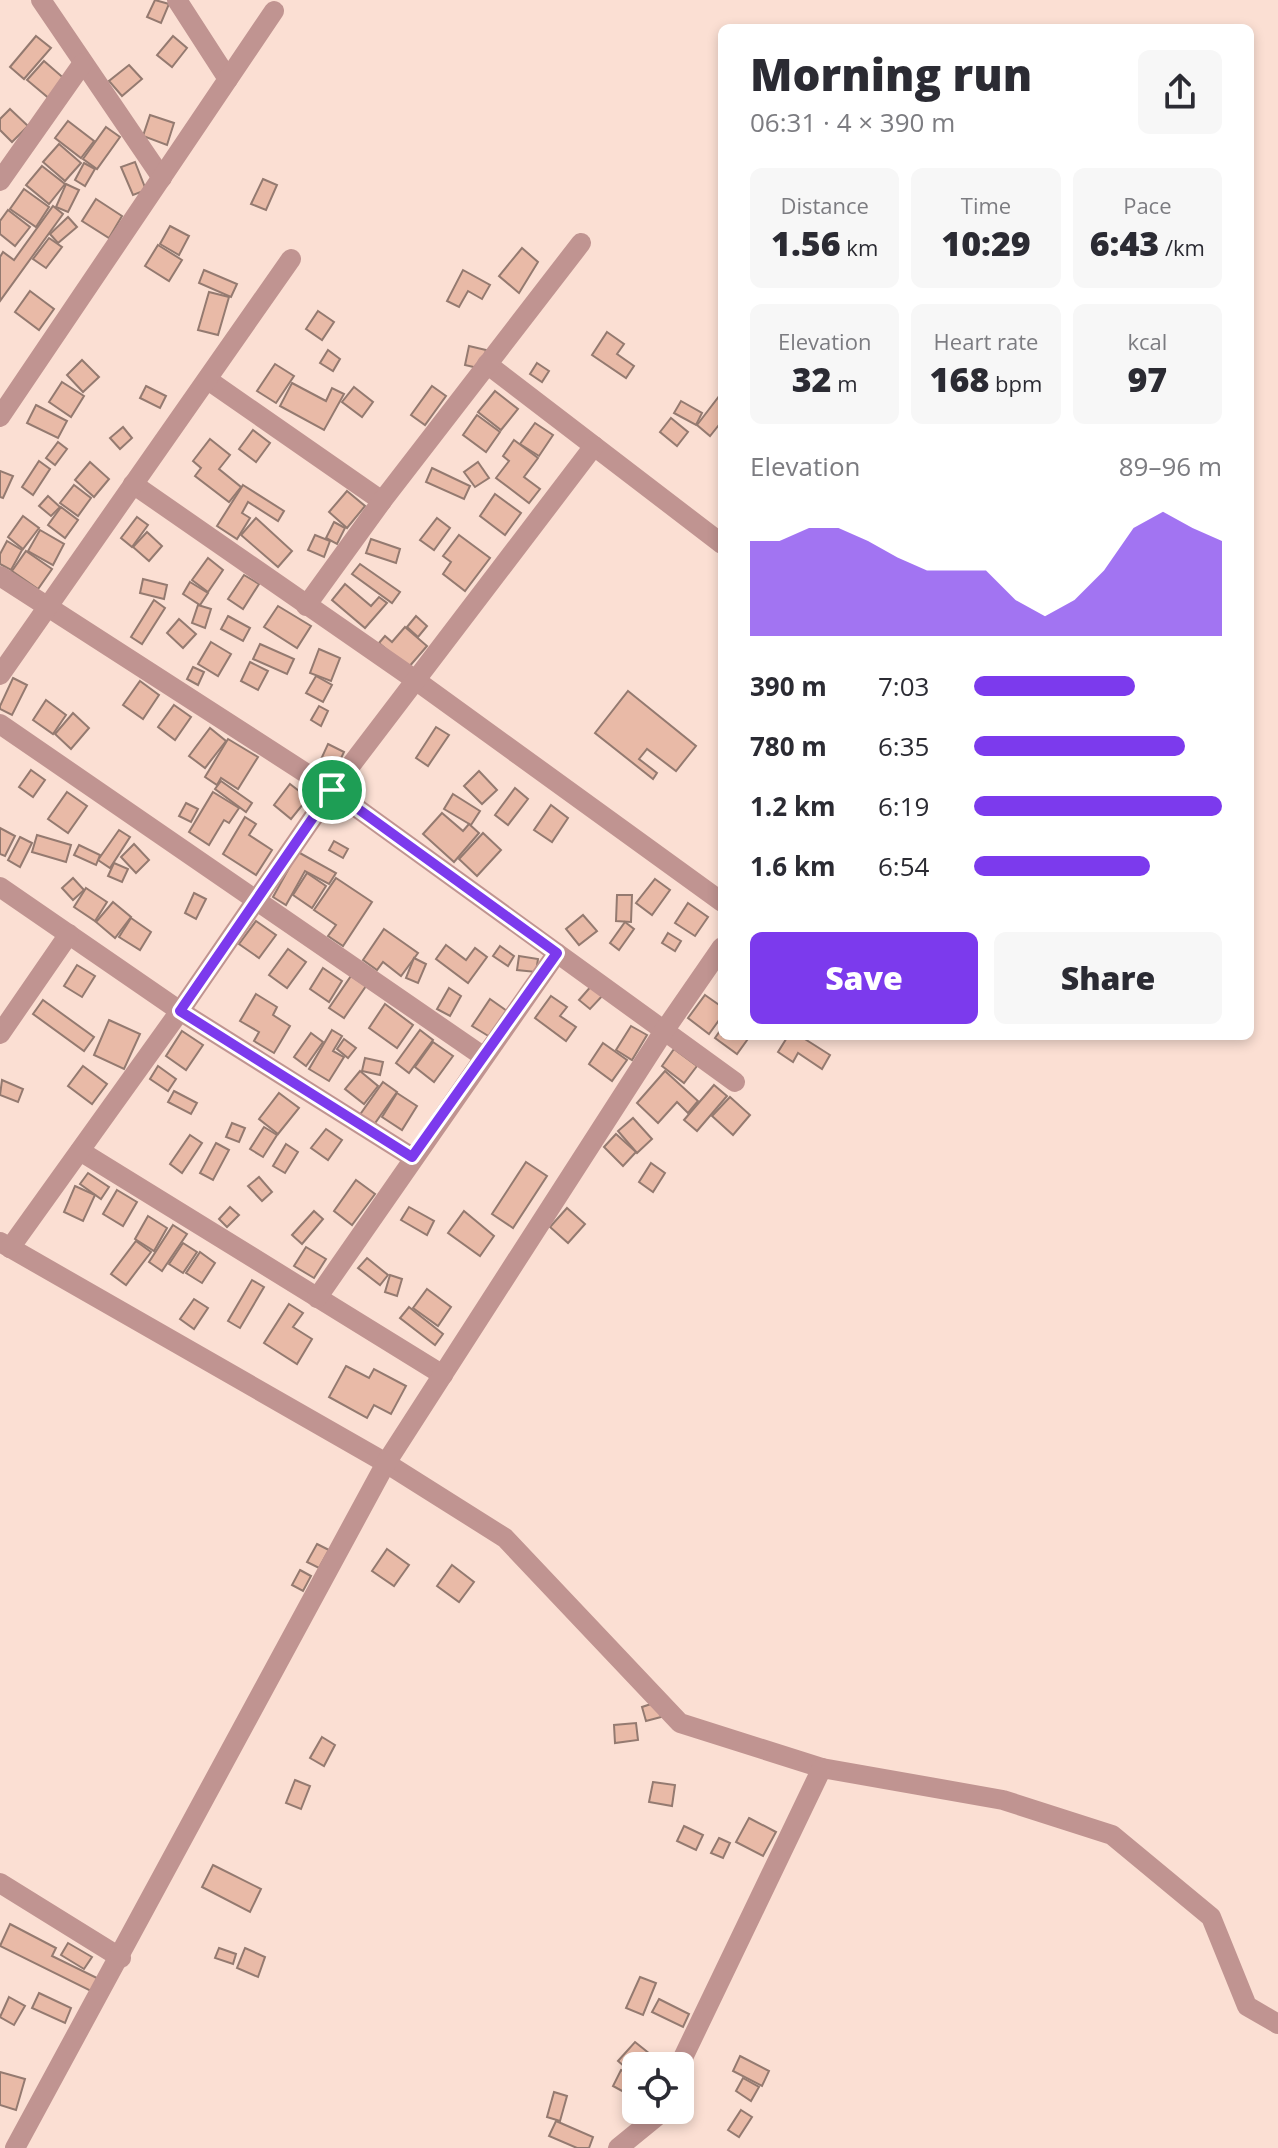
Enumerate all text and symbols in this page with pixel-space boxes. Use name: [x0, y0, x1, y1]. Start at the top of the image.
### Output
text: Morning run: [750, 44, 1032, 104]
button: share: [1138, 50, 1222, 134]
text: 06:31 · 4 × 390 m: [750, 104, 955, 140]
text: Distance: [780, 190, 869, 220]
text: Time: [961, 190, 1011, 220]
text: Pace: [1123, 190, 1172, 220]
text: 1.56: [771, 220, 841, 266]
text: 10:29: [941, 220, 1031, 266]
text: 6:43: [1090, 220, 1159, 266]
text: km: [841, 232, 878, 262]
text: /km: [1159, 232, 1205, 262]
text: Elevation: [778, 326, 871, 356]
text: Heart rate: [934, 326, 1038, 356]
text: kcal: [1127, 326, 1167, 356]
text: 32: [792, 356, 832, 402]
text: 168: [930, 356, 989, 402]
text: 97: [1127, 356, 1167, 402]
text: m: [832, 368, 858, 398]
text: bpm: [989, 368, 1042, 398]
text: Elevation: [750, 448, 860, 484]
text: 89–96 m: [1119, 448, 1222, 484]
text: 390 m: [750, 668, 827, 704]
text: 7:03: [878, 668, 929, 704]
text: 780 m: [750, 728, 827, 764]
text: 6:35: [878, 728, 929, 764]
pin: [298, 756, 366, 824]
icon: arrive: [310, 768, 354, 812]
text: 1.2 km: [750, 788, 836, 824]
text: 6:19: [878, 788, 929, 824]
text: 1.6 km: [750, 848, 836, 884]
text: 6:54: [878, 848, 929, 884]
button: Save: [750, 932, 978, 1024]
button: Share: [994, 932, 1222, 1024]
map controls: [622, 2052, 694, 2124]
button: locate: [622, 2052, 694, 2124]

